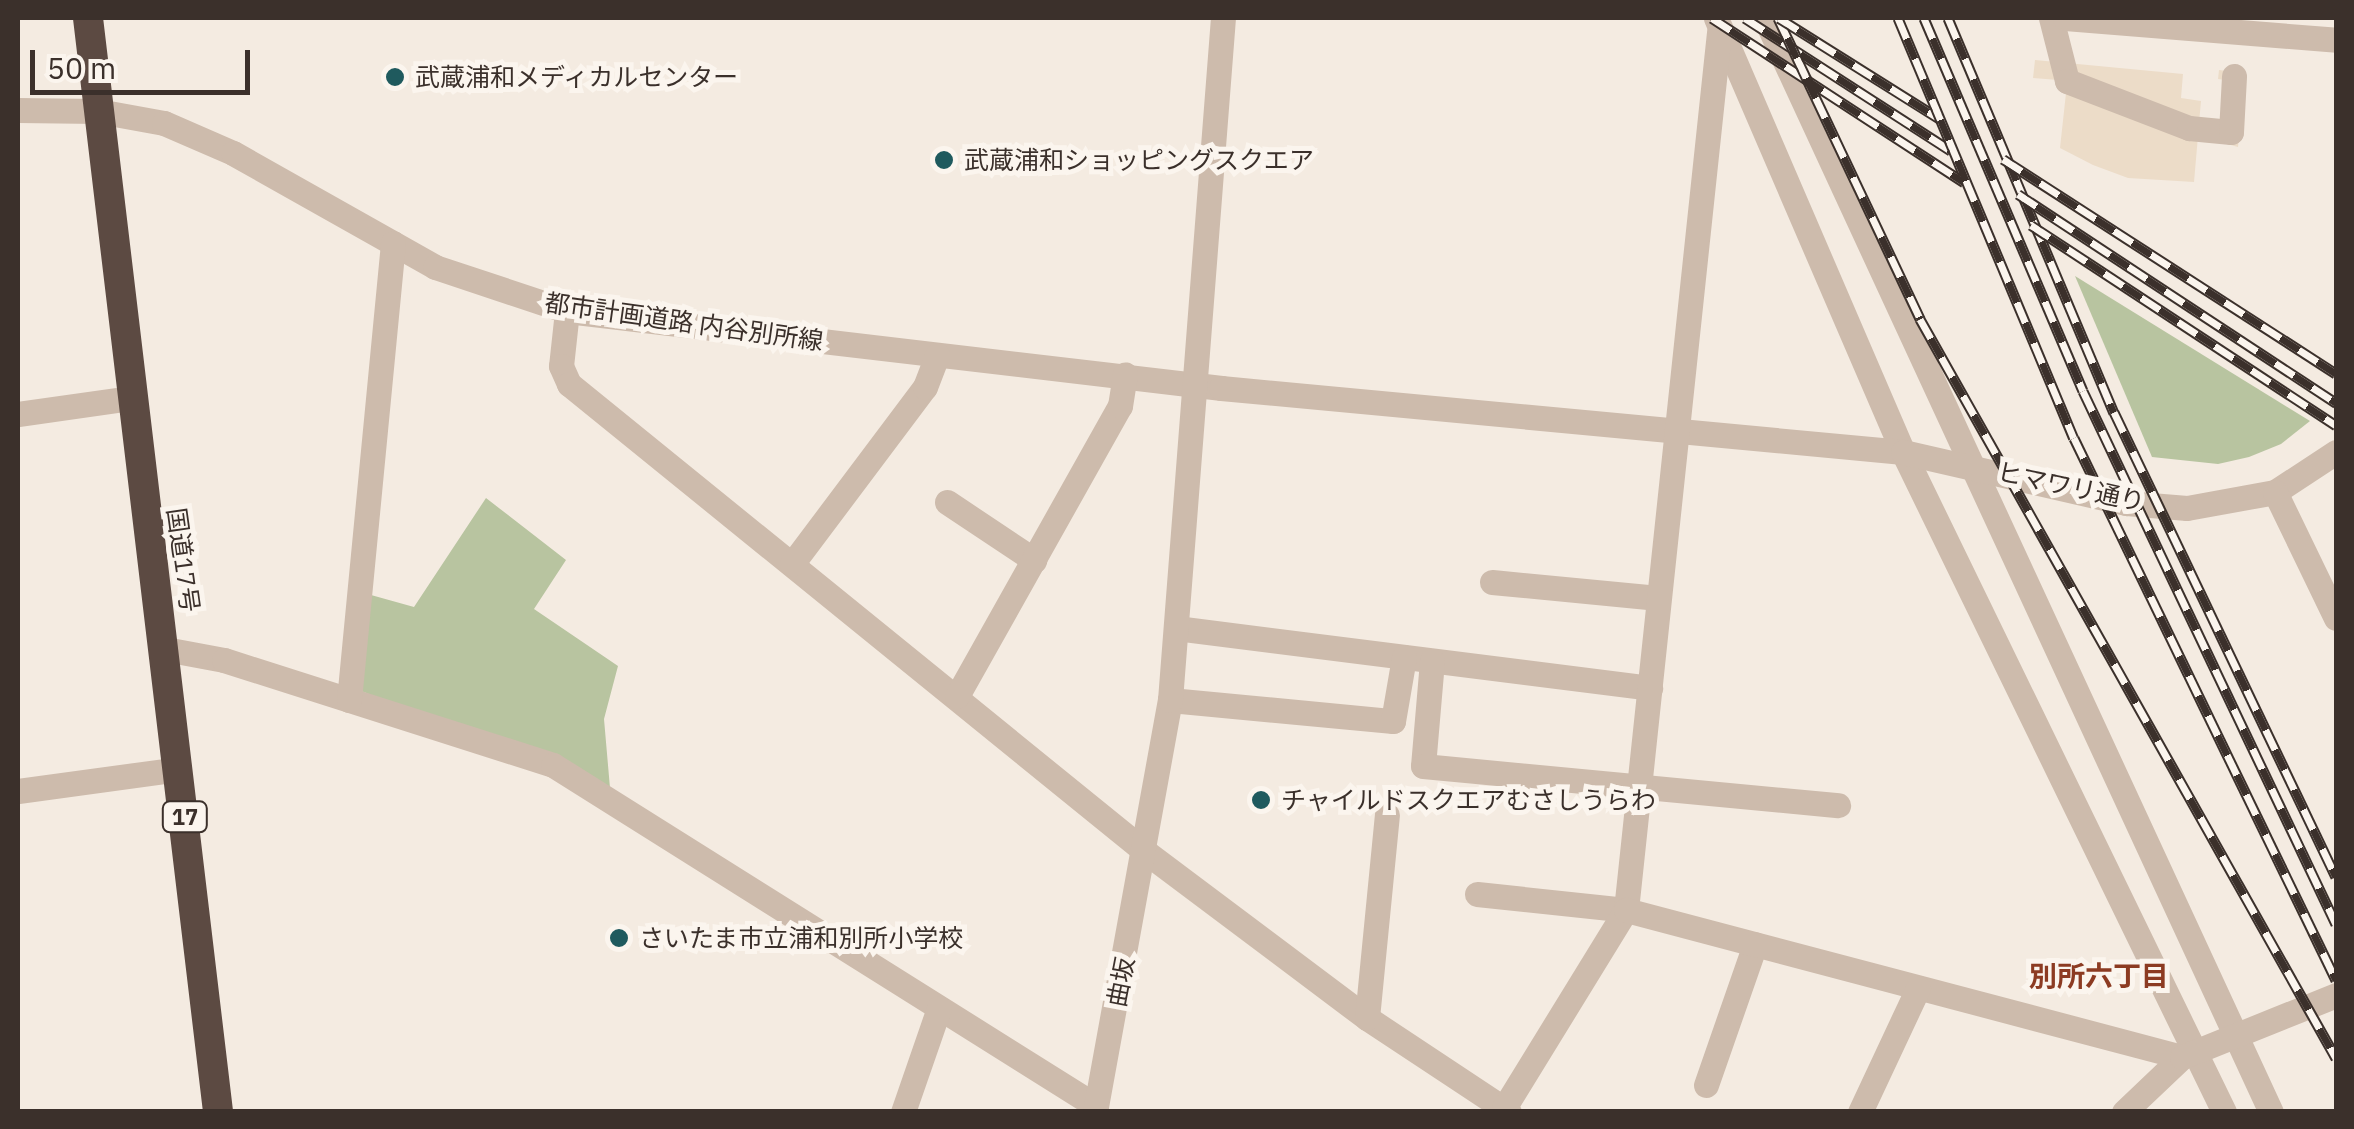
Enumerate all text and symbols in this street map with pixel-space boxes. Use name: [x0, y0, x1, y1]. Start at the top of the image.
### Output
scale bar: [35, 30, 255, 92]
text: 50 m: [47, 48, 116, 87]
place label: 武蔵浦和メディカルセンター: [415, 62, 740, 92]
marker: 武蔵浦和メディカルセンター: [384, 66, 406, 88]
place label: 武蔵浦和ショッピングスクエア: [964, 145, 1314, 175]
marker: 武蔵浦和ショッピングスクエア: [933, 149, 955, 171]
street label: 都市計画道路 内谷別所線: [543, 288, 825, 356]
street label: ヒマワリ通り: [1995, 457, 2147, 517]
street label: 国道17号: [161, 506, 205, 614]
place label: チャイルドスクエアむさしうらわ: [1281, 785, 1656, 815]
marker: チャイルドスクエアむさしうらわ: [1250, 789, 1272, 811]
road number: 17: [160, 800, 210, 834]
place label: さいたま市立浦和別所小学校: [639, 923, 964, 953]
marker: さいたま市立浦和別所小学校: [608, 927, 630, 949]
street label: 曲坂: [1102, 955, 1140, 1009]
district label: 別所六丁目: [2029, 959, 2169, 993]

